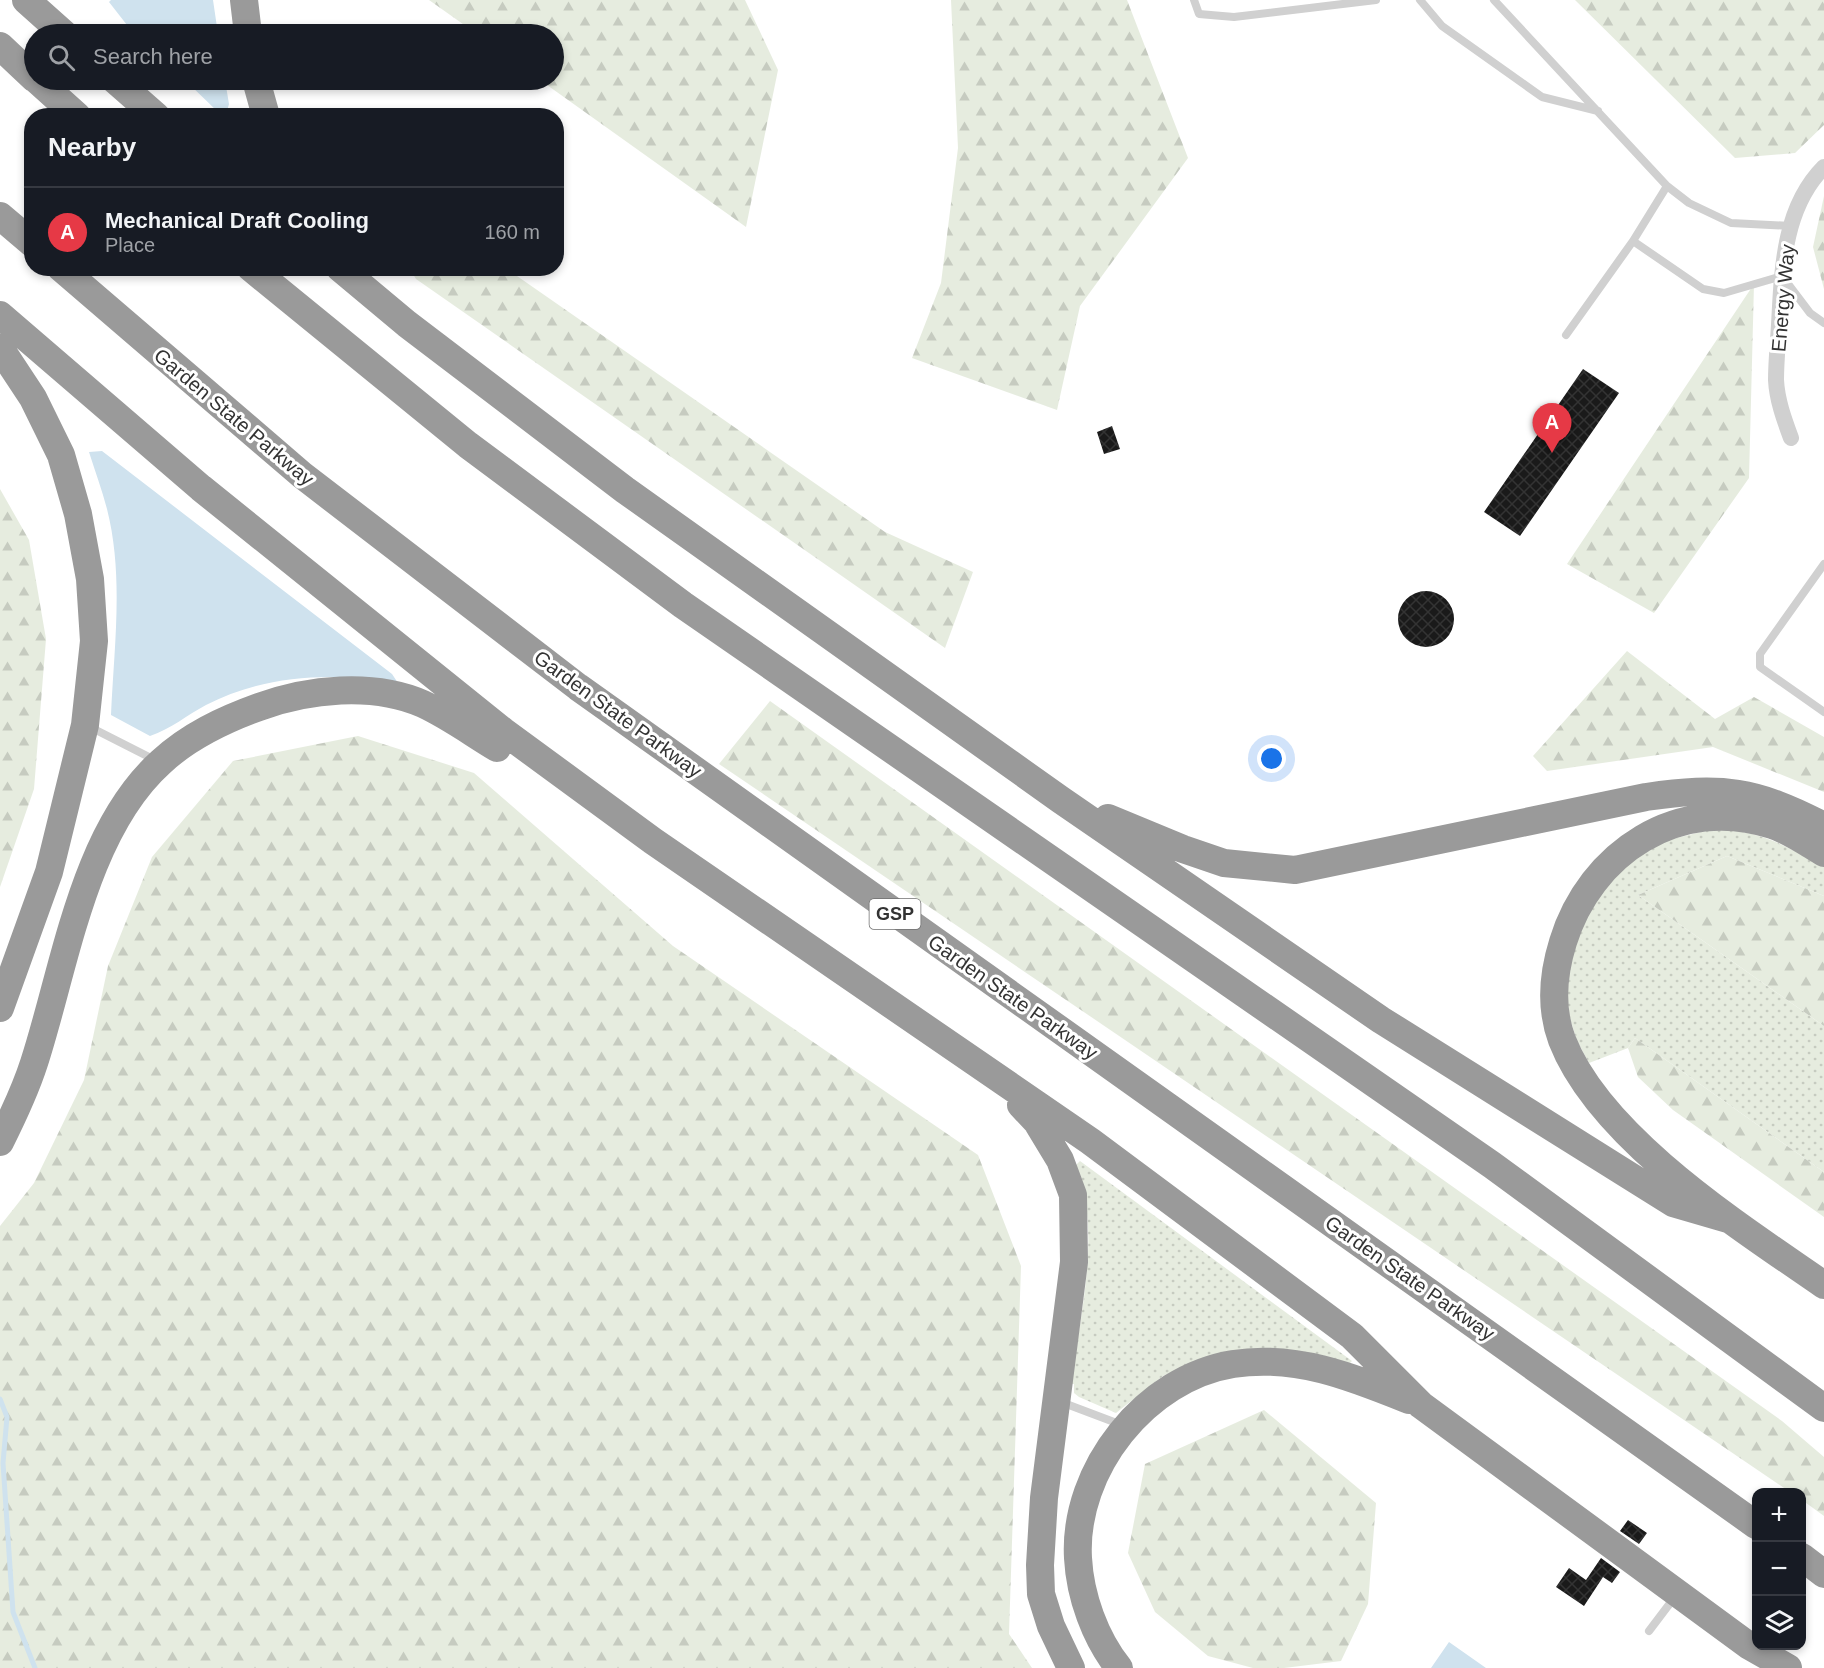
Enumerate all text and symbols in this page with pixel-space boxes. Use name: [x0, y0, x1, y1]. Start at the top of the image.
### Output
search box: [24, 24, 564, 90]
icon: search: [45, 41, 78, 74]
text: Search here: [93, 44, 213, 69]
text: Nearby: [48, 132, 136, 162]
text: Mechanical Draft Cooling: [105, 208, 369, 233]
text: A: [60, 221, 75, 243]
text: 160 m: [484, 221, 540, 243]
text: Place: [105, 234, 155, 256]
street label: Energy Way: [1767, 243, 1799, 353]
street label: Garden State Parkway: [150, 344, 318, 490]
pin: A: [1532, 404, 1572, 453]
street label: Garden State Parkway: [530, 646, 706, 782]
your location: [1257, 744, 1286, 773]
road number: GSP: [870, 899, 920, 929]
street label: Garden State Parkway: [924, 930, 1102, 1064]
street label: Garden State Parkway: [1321, 1211, 1499, 1345]
map controls: [1752, 1488, 1806, 1650]
button: +: [1752, 1488, 1806, 1542]
button: −: [1752, 1542, 1806, 1596]
button: layers: [1752, 1596, 1806, 1650]

